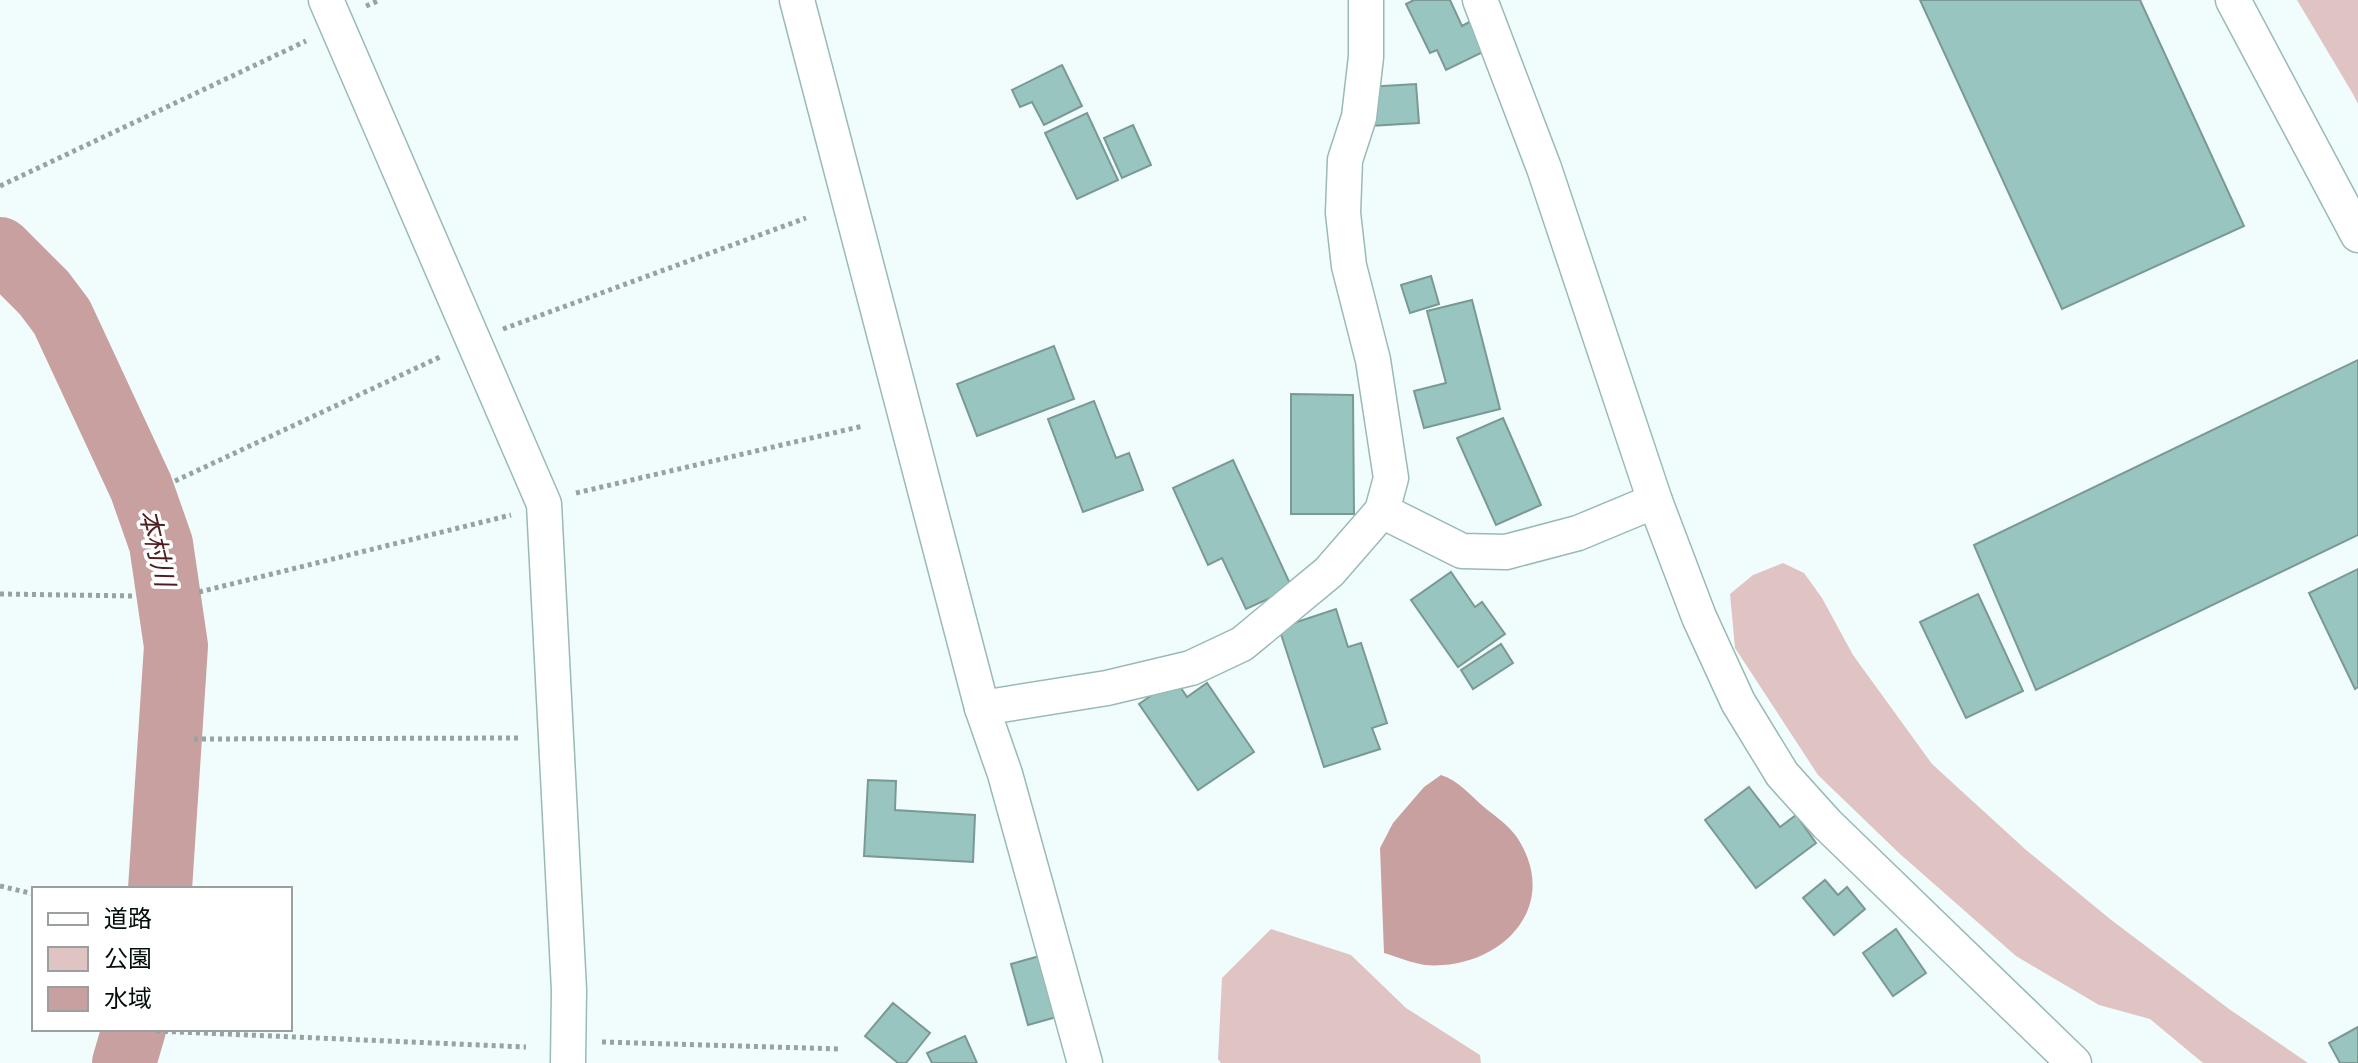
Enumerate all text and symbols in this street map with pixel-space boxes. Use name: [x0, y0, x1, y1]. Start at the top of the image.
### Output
water label: 本村川: [134, 507, 181, 592]
legend: [32, 887, 292, 1031]
text: 道路: [104, 905, 152, 933]
text: 公園: [104, 945, 152, 973]
text: 水域: [104, 985, 152, 1013]

